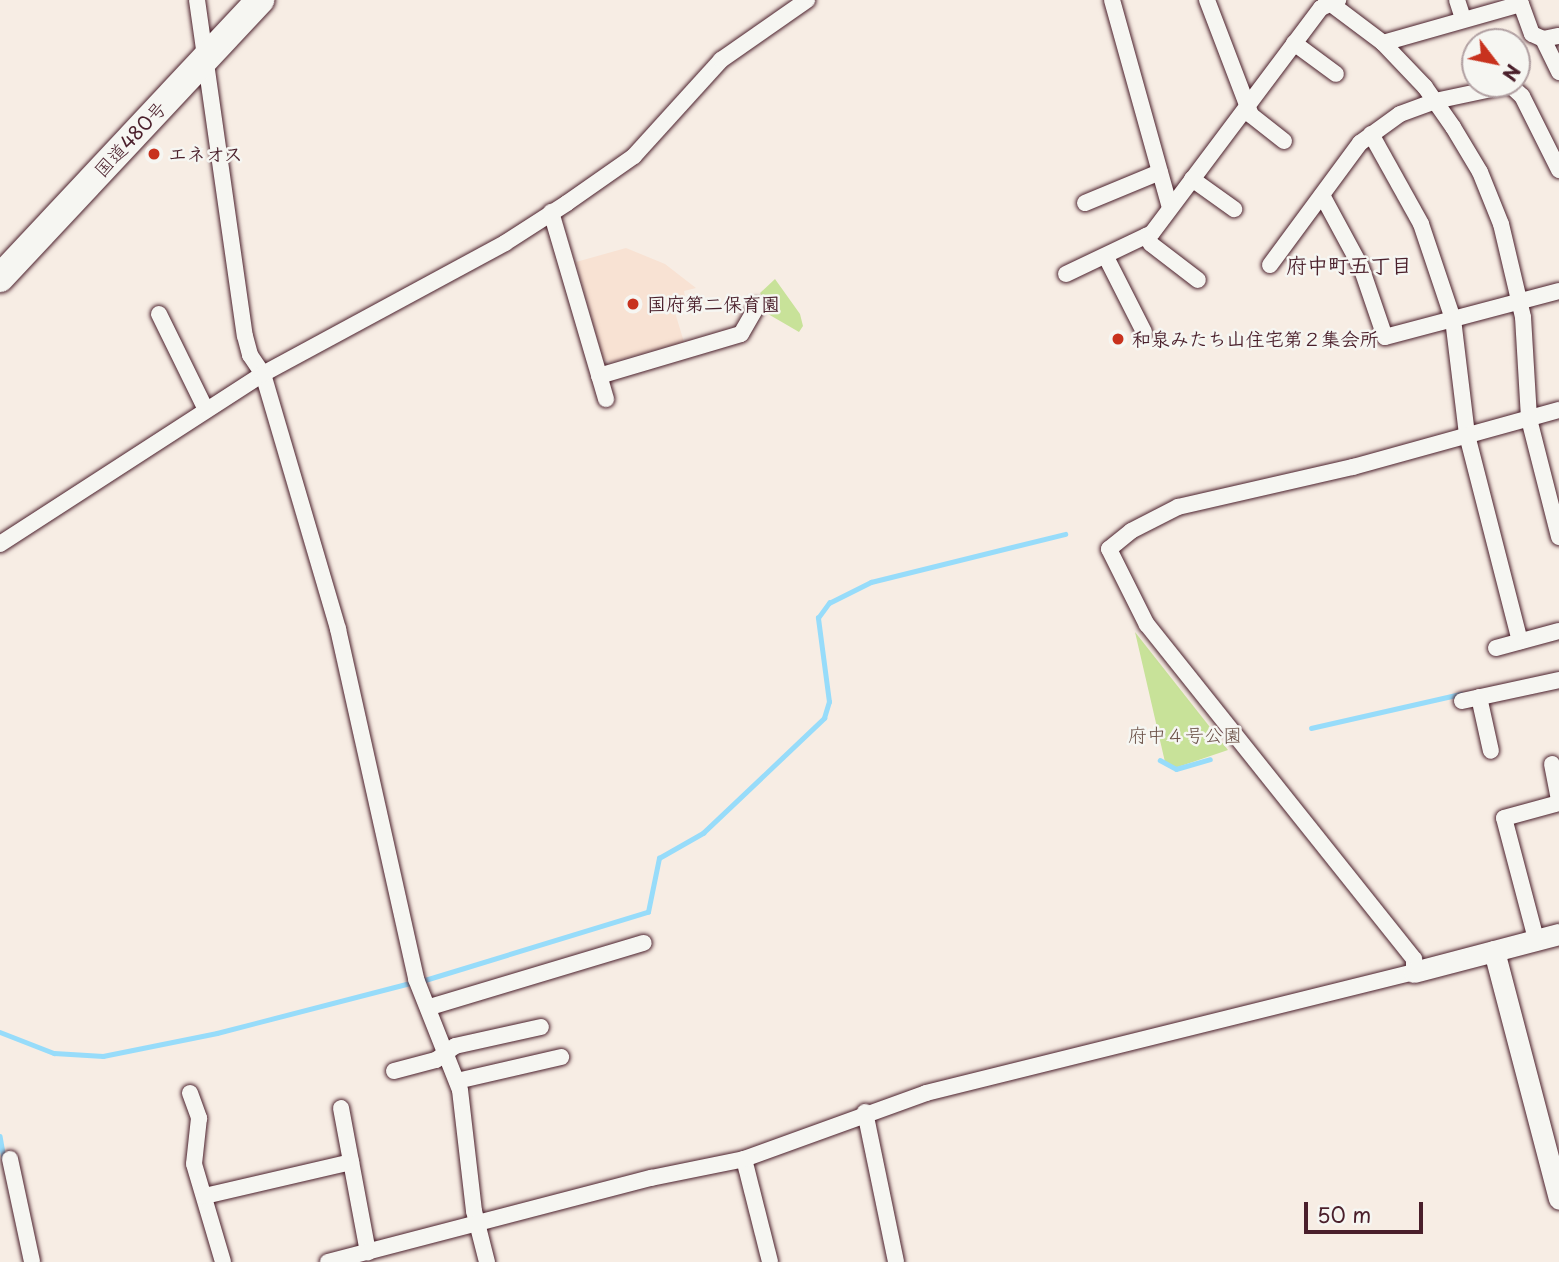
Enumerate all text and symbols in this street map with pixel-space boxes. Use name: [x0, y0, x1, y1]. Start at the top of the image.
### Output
north arrow: [1461, 28, 1531, 98]
text: N: [1496, 59, 1528, 87]
street label: 国道480号: [89, 96, 171, 182]
place label: エネオス: [168, 143, 244, 165]
marker: エネオス: [146, 146, 162, 162]
district label: 府中町五丁目: [1286, 251, 1412, 277]
place label: 国府第二保育園: [647, 293, 780, 315]
marker: 国府第二保育園: [625, 296, 641, 312]
place label: 和泉みたち山住宅第２集会所: [1132, 328, 1379, 350]
marker: 和泉みたち山住宅第２集会所: [1110, 331, 1126, 347]
park label: 府中４号公園: [1128, 724, 1242, 746]
scale bar: [1307, 1188, 1426, 1232]
text: 50 m: [1317, 1198, 1371, 1230]

